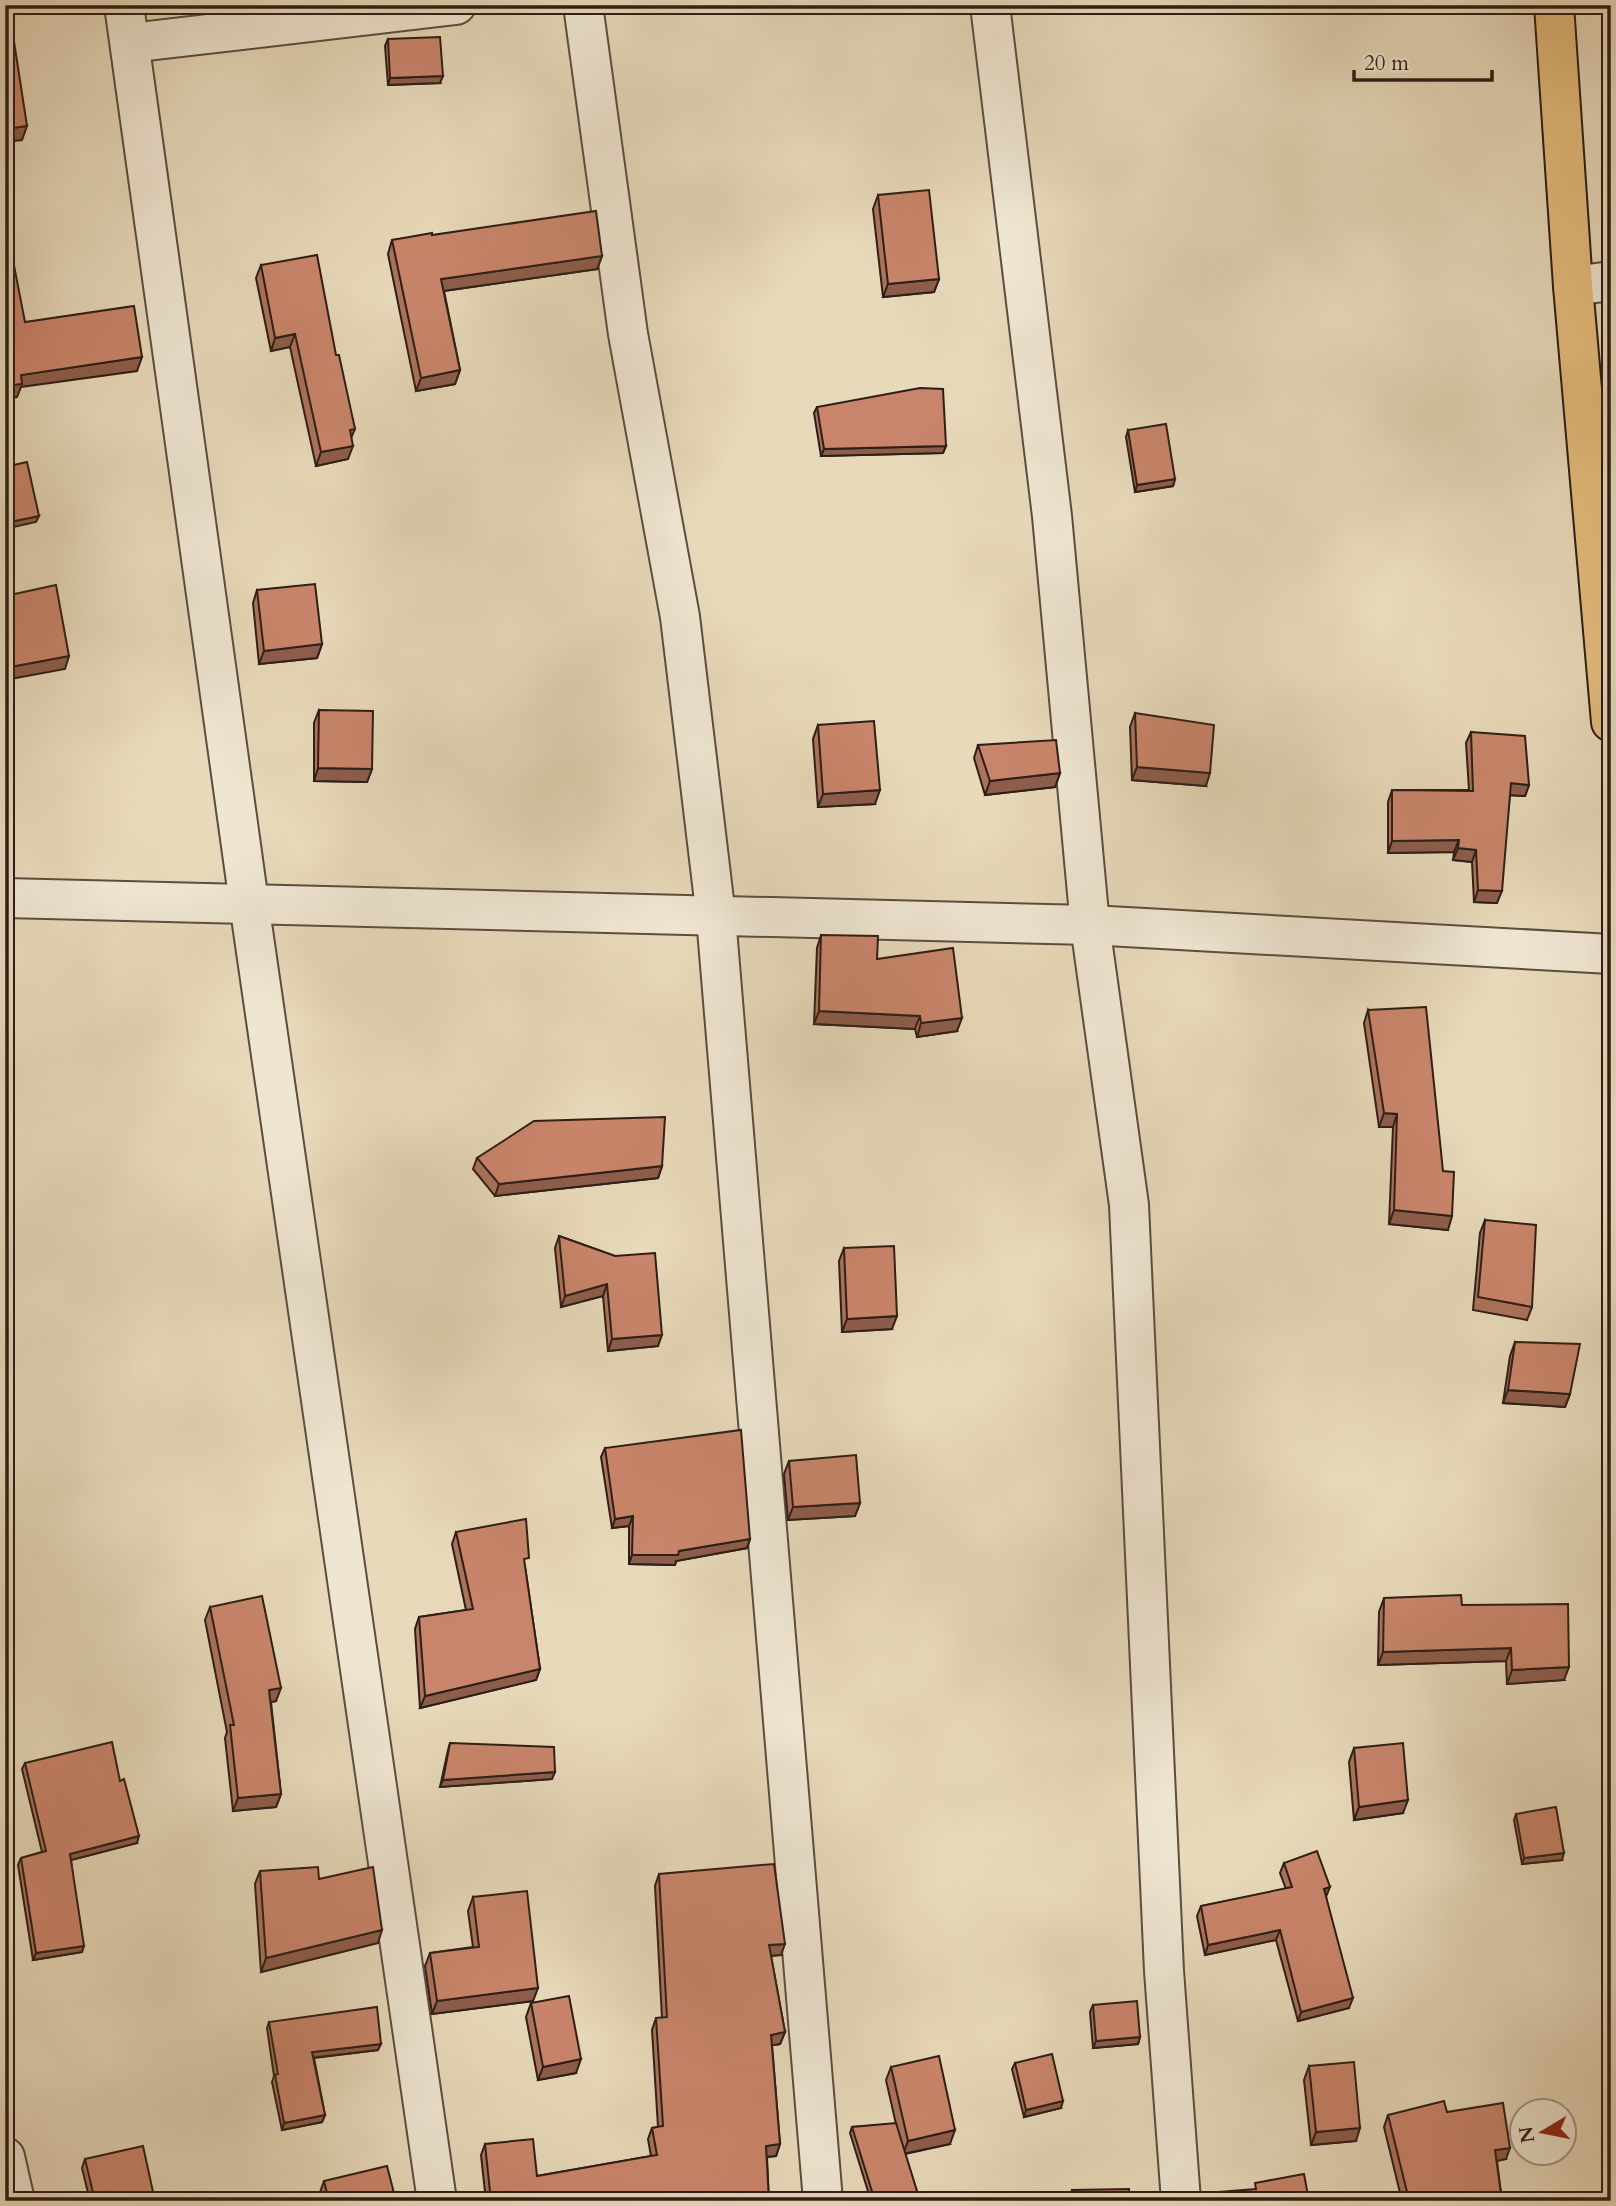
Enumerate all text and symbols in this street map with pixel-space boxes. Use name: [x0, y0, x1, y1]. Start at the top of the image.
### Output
scale bar: [1354, 38, 1492, 82]
text: 20 m: [1364, 49, 1409, 78]
north arrow: [1508, 2098, 1578, 2168]
text: N: [1513, 2124, 1541, 2145]

